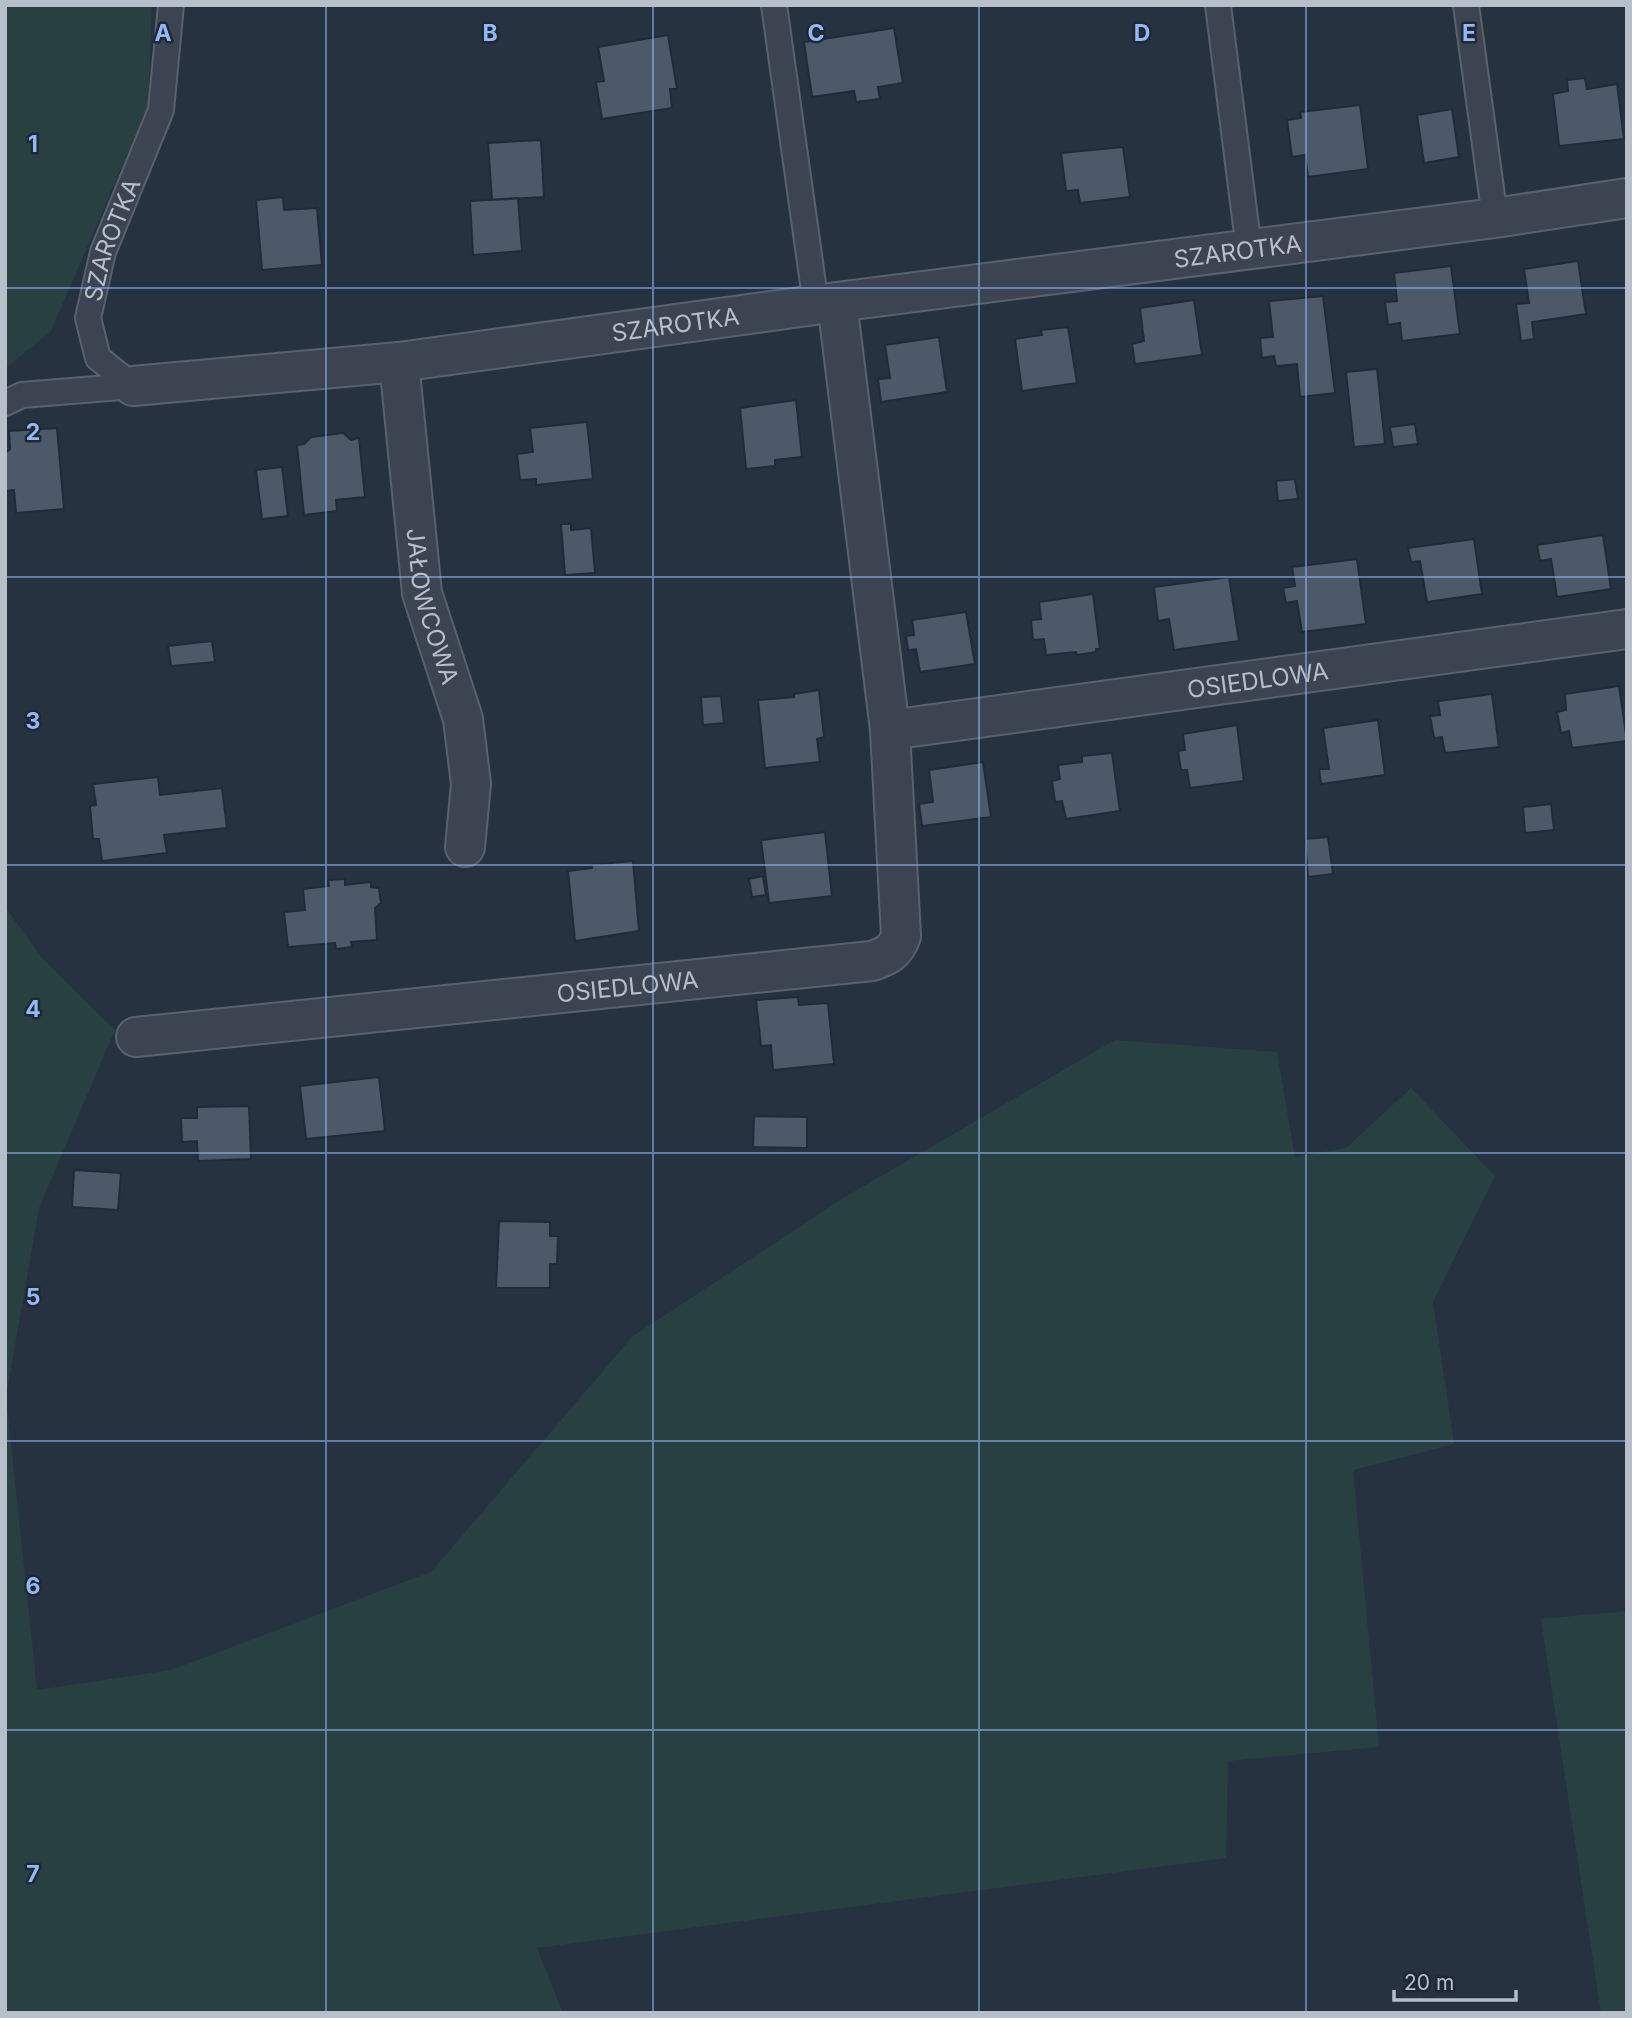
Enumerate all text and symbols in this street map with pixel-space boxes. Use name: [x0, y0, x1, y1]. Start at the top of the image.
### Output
text: A: [154, 19, 172, 47]
text: B: [482, 19, 498, 47]
text: C: [807, 19, 825, 47]
text: D: [1134, 19, 1150, 47]
text: E: [1462, 19, 1476, 47]
text: 1: [28, 130, 38, 158]
street label: SZAROTKA: [78, 174, 146, 304]
street label: SZAROTKA: [1172, 228, 1303, 273]
street label: SZAROTKA: [610, 301, 741, 347]
text: 2: [26, 418, 40, 446]
street label: JAŁOWCOWA: [401, 527, 465, 688]
street label: OSIEDLOWA: [1185, 656, 1330, 704]
text: 3: [26, 707, 40, 735]
street label: OSIEDLOWA: [555, 965, 700, 1008]
text: 4: [25, 995, 41, 1023]
text: 5: [26, 1283, 40, 1311]
text: 6: [26, 1572, 40, 1600]
text: 7: [26, 1860, 40, 1888]
scale bar: [1394, 1958, 1516, 2002]
text: 20 m: [1404, 1970, 1454, 1995]

